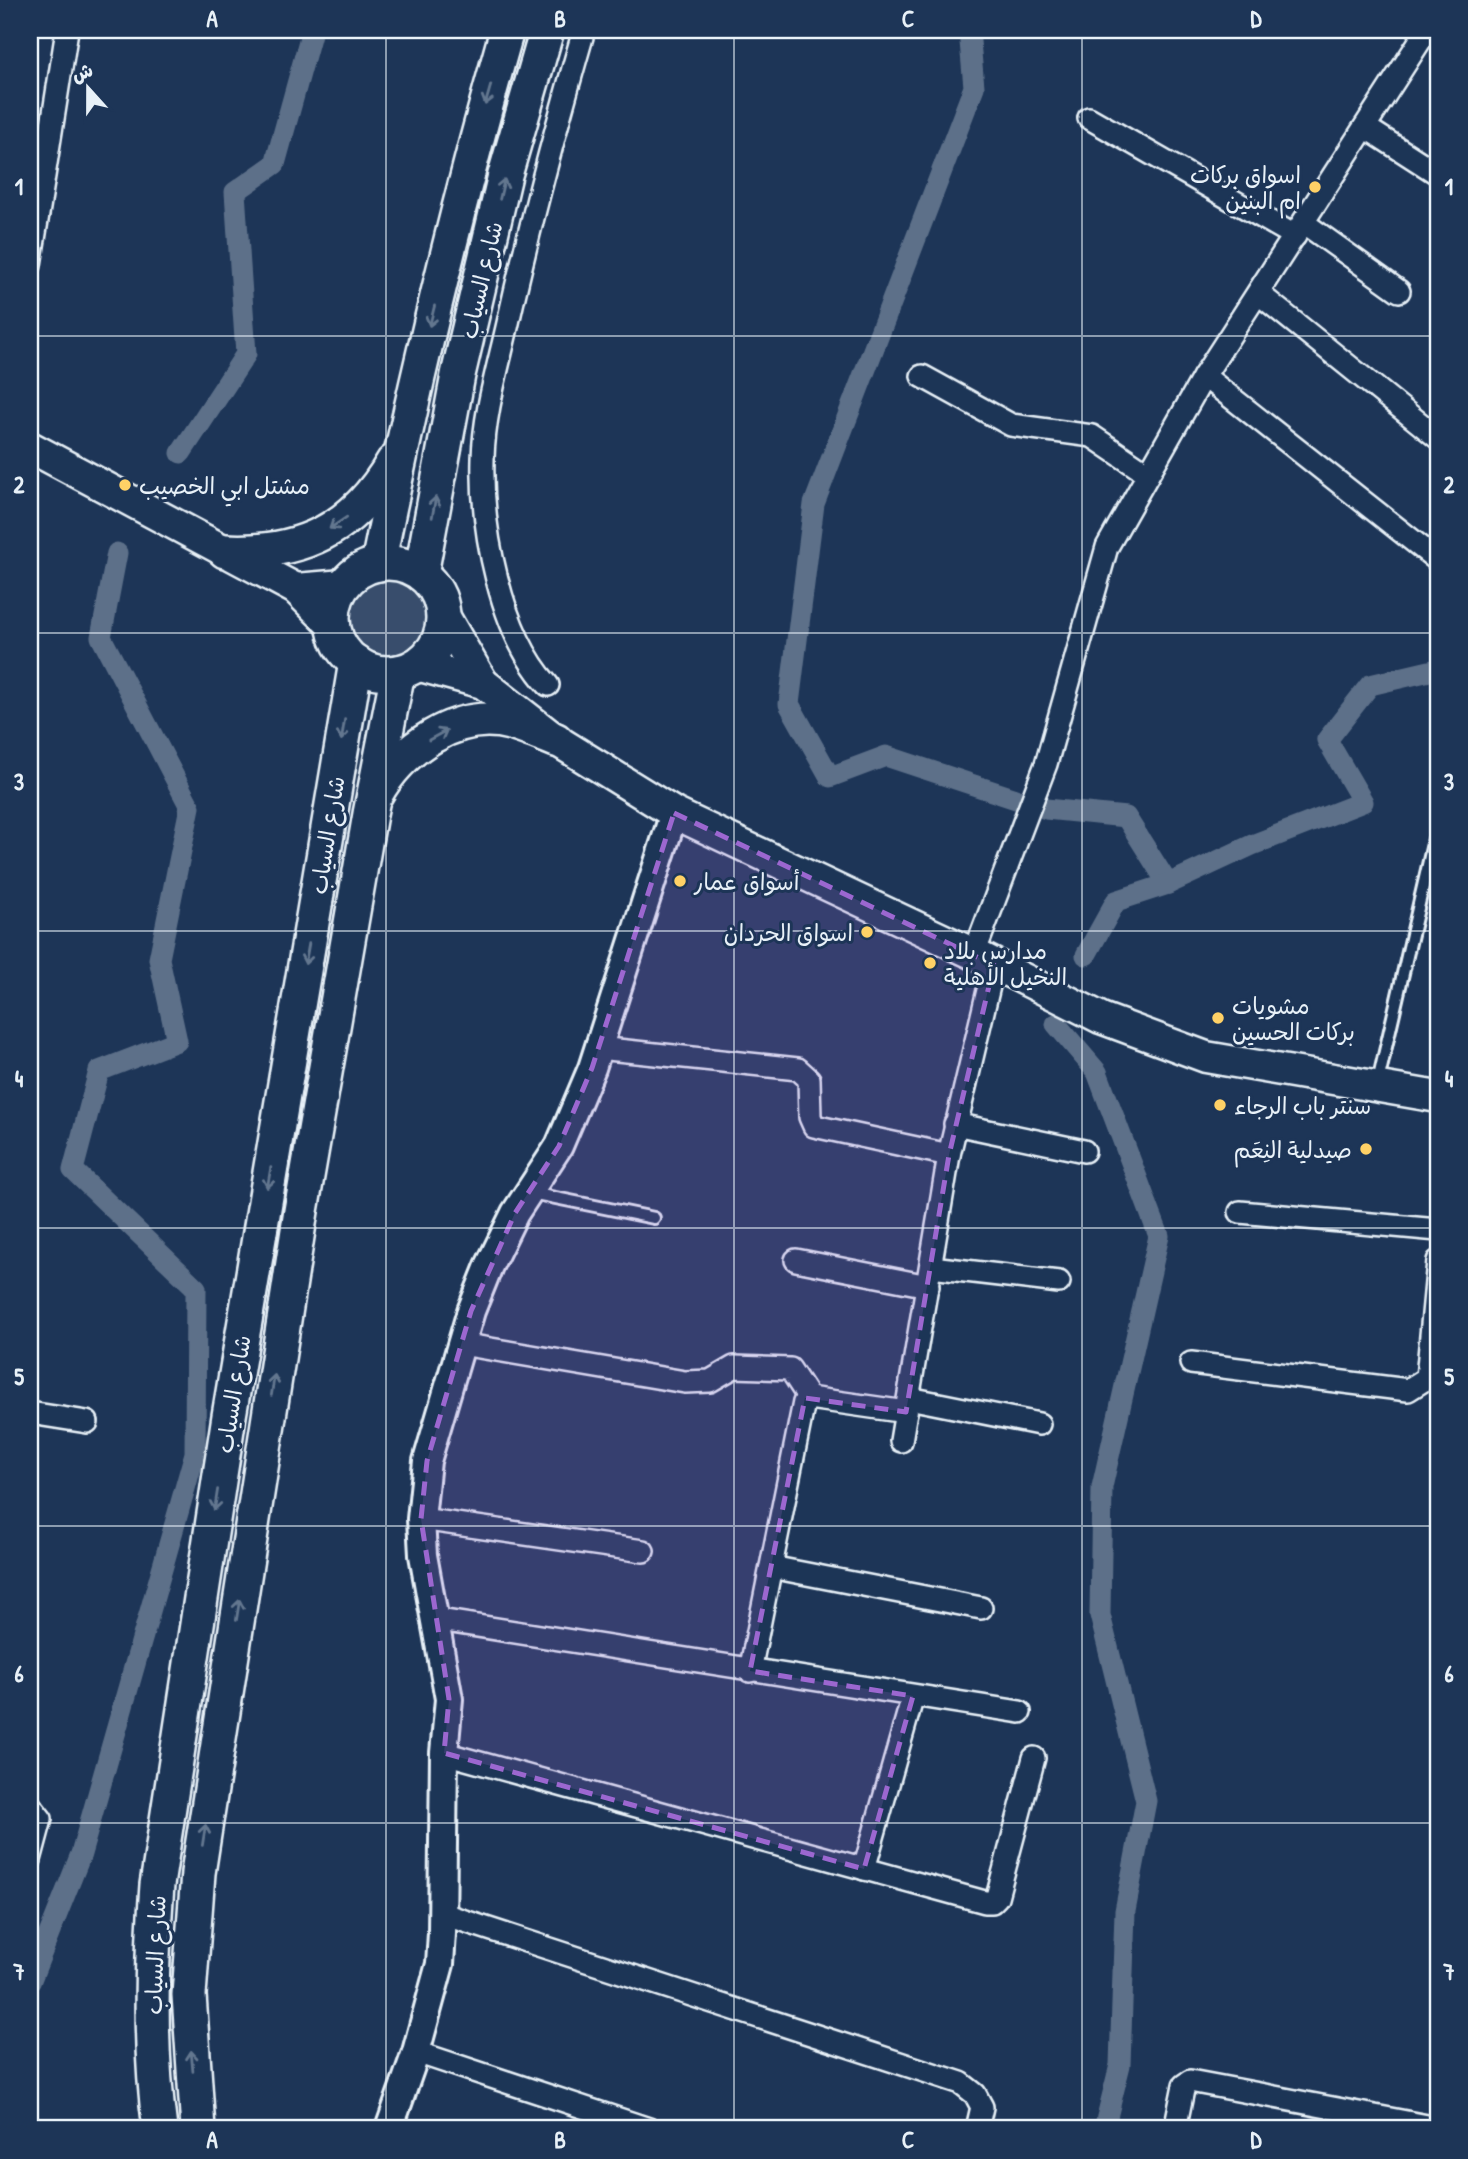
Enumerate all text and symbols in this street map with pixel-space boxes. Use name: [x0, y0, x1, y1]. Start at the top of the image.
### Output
text: A: [206, 3, 218, 34]
text: B: [554, 3, 566, 34]
text: C: [902, 3, 914, 34]
text: D: [1251, 3, 1263, 34]
north arrow: [52, 52, 122, 122]
text: ش: [67, 56, 96, 88]
one-way arrow: [481, 84, 494, 106]
place label: اسواق بركات ام البنين: [1190, 159, 1301, 219]
text: 1: [15, 171, 23, 202]
text: 1: [1445, 171, 1453, 202]
one-way arrow: [496, 178, 509, 201]
marker: اسواق بركات ام البنين: [1307, 179, 1323, 195]
street label: شارع السياب: [452, 218, 511, 342]
one-way arrow: [425, 304, 439, 327]
text: 2: [14, 469, 25, 500]
text: 2: [1444, 469, 1455, 500]
place label: مشتل ابي الخصيب: [139, 470, 310, 507]
marker: مشتل ابي الخصيب: [117, 477, 133, 493]
one-way arrow: [428, 496, 441, 519]
one-way arrow: [329, 516, 348, 530]
one-way arrow: [336, 718, 349, 740]
one-way arrow: [427, 728, 448, 741]
text: 3: [14, 766, 24, 797]
text: 3: [1444, 766, 1454, 797]
street label: شارع السياب: [302, 774, 353, 897]
place label: أسواق عمار: [693, 866, 800, 897]
marker: أسواق عمار: [672, 873, 688, 889]
place label: اسواق الحردان: [724, 917, 853, 948]
marker: اسواق الحردان: [859, 924, 875, 940]
place label: مدارس بلاد النخيل الأهلية: [944, 935, 1067, 992]
one-way arrow: [300, 942, 313, 965]
marker: مدارس بلاد النخيل الأهلية: [922, 955, 938, 971]
place label: مشويات بركات الحسين: [1232, 990, 1355, 1047]
marker: مشويات بركات الحسين: [1210, 1010, 1226, 1026]
text: 4: [15, 1063, 24, 1094]
text: 4: [1445, 1063, 1454, 1094]
place label: سنتر باب الرجاء: [1234, 1090, 1371, 1121]
marker: سنتر باب الرجاء: [1212, 1097, 1228, 1113]
place label: صيدلية النِعَم: [1234, 1134, 1352, 1168]
marker: صيدلية النِعَم: [1358, 1141, 1374, 1157]
one-way arrow: [262, 1167, 275, 1189]
street label: شارع السياب: [208, 1333, 259, 1456]
text: 5: [14, 1361, 24, 1392]
text: 5: [1444, 1361, 1454, 1392]
one-way arrow: [267, 1374, 280, 1397]
one-way arrow: [209, 1488, 222, 1510]
one-way arrow: [232, 1599, 245, 1622]
text: 6: [14, 1658, 24, 1689]
text: 6: [1444, 1658, 1454, 1689]
one-way arrow: [197, 1824, 210, 1847]
street label: شارع السياب: [137, 1895, 174, 2015]
text: 7: [12, 1956, 25, 1987]
text: 7: [1442, 1956, 1455, 1987]
one-way arrow: [185, 2050, 198, 2073]
text: A: [206, 2124, 218, 2155]
text: B: [554, 2124, 566, 2155]
text: C: [902, 2124, 914, 2155]
text: D: [1251, 2124, 1263, 2155]

